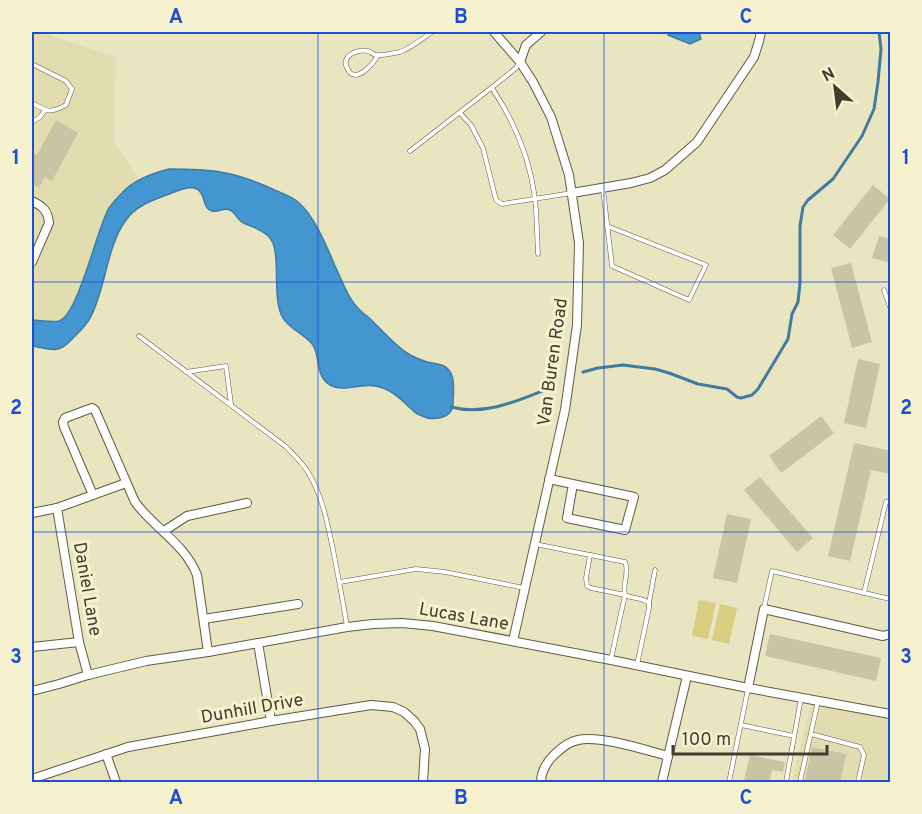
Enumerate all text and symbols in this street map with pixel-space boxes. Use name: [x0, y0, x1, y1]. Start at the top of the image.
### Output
text: A: [169, 5, 183, 31]
text: B: [454, 5, 468, 31]
text: C: [740, 5, 752, 31]
north arrow: [805, 57, 865, 117]
text: N: [819, 64, 839, 87]
text: 1: [12, 146, 20, 172]
text: 1: [902, 146, 910, 172]
street label: Van Buren Road: [533, 297, 574, 428]
text: 2: [10, 396, 22, 422]
text: 2: [900, 396, 912, 422]
street label: Daniel Lane: [67, 541, 106, 638]
street label: Lucas Lane: [417, 598, 511, 637]
text: 3: [10, 645, 22, 671]
text: 3: [900, 645, 912, 671]
street label: Dunhill Drive: [199, 689, 305, 730]
scale bar: [673, 718, 828, 756]
text: 100 m: [682, 729, 731, 752]
text: A: [169, 786, 183, 812]
text: B: [454, 786, 468, 812]
text: C: [740, 786, 752, 812]

